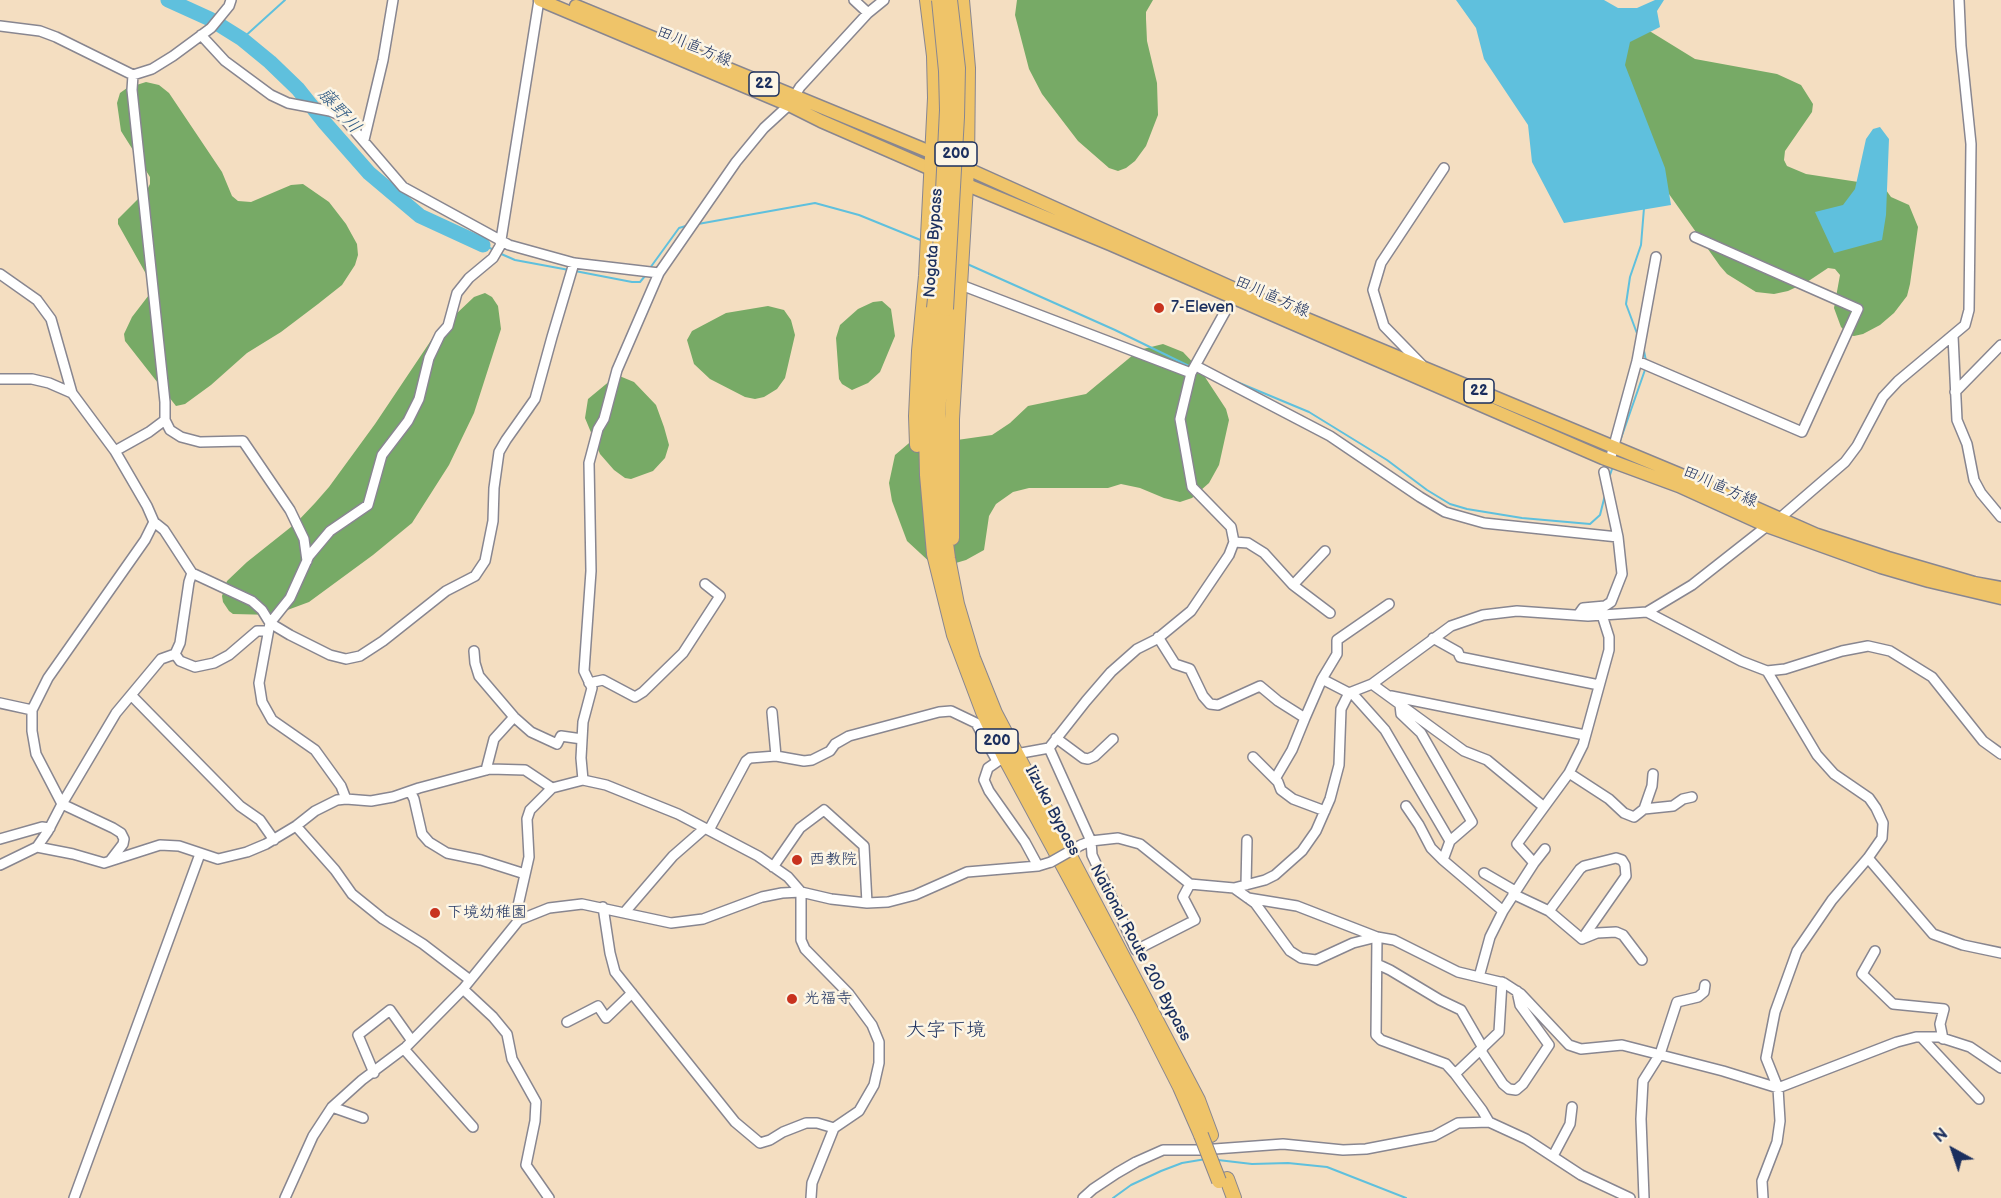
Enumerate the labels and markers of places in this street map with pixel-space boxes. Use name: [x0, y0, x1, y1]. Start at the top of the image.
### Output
place label: 7-Eleven: [1171, 298, 1234, 318]
marker: 7-Eleven: [1152, 301, 1166, 315]
place label: 西教院: [809, 850, 857, 870]
marker: 西教院: [790, 853, 804, 867]
place label: 下境幼稚園: [447, 903, 527, 923]
marker: 下境幼稚園: [428, 906, 442, 920]
place label: 光福寺: [804, 989, 852, 1009]
marker: 光福寺: [785, 992, 799, 1006]

